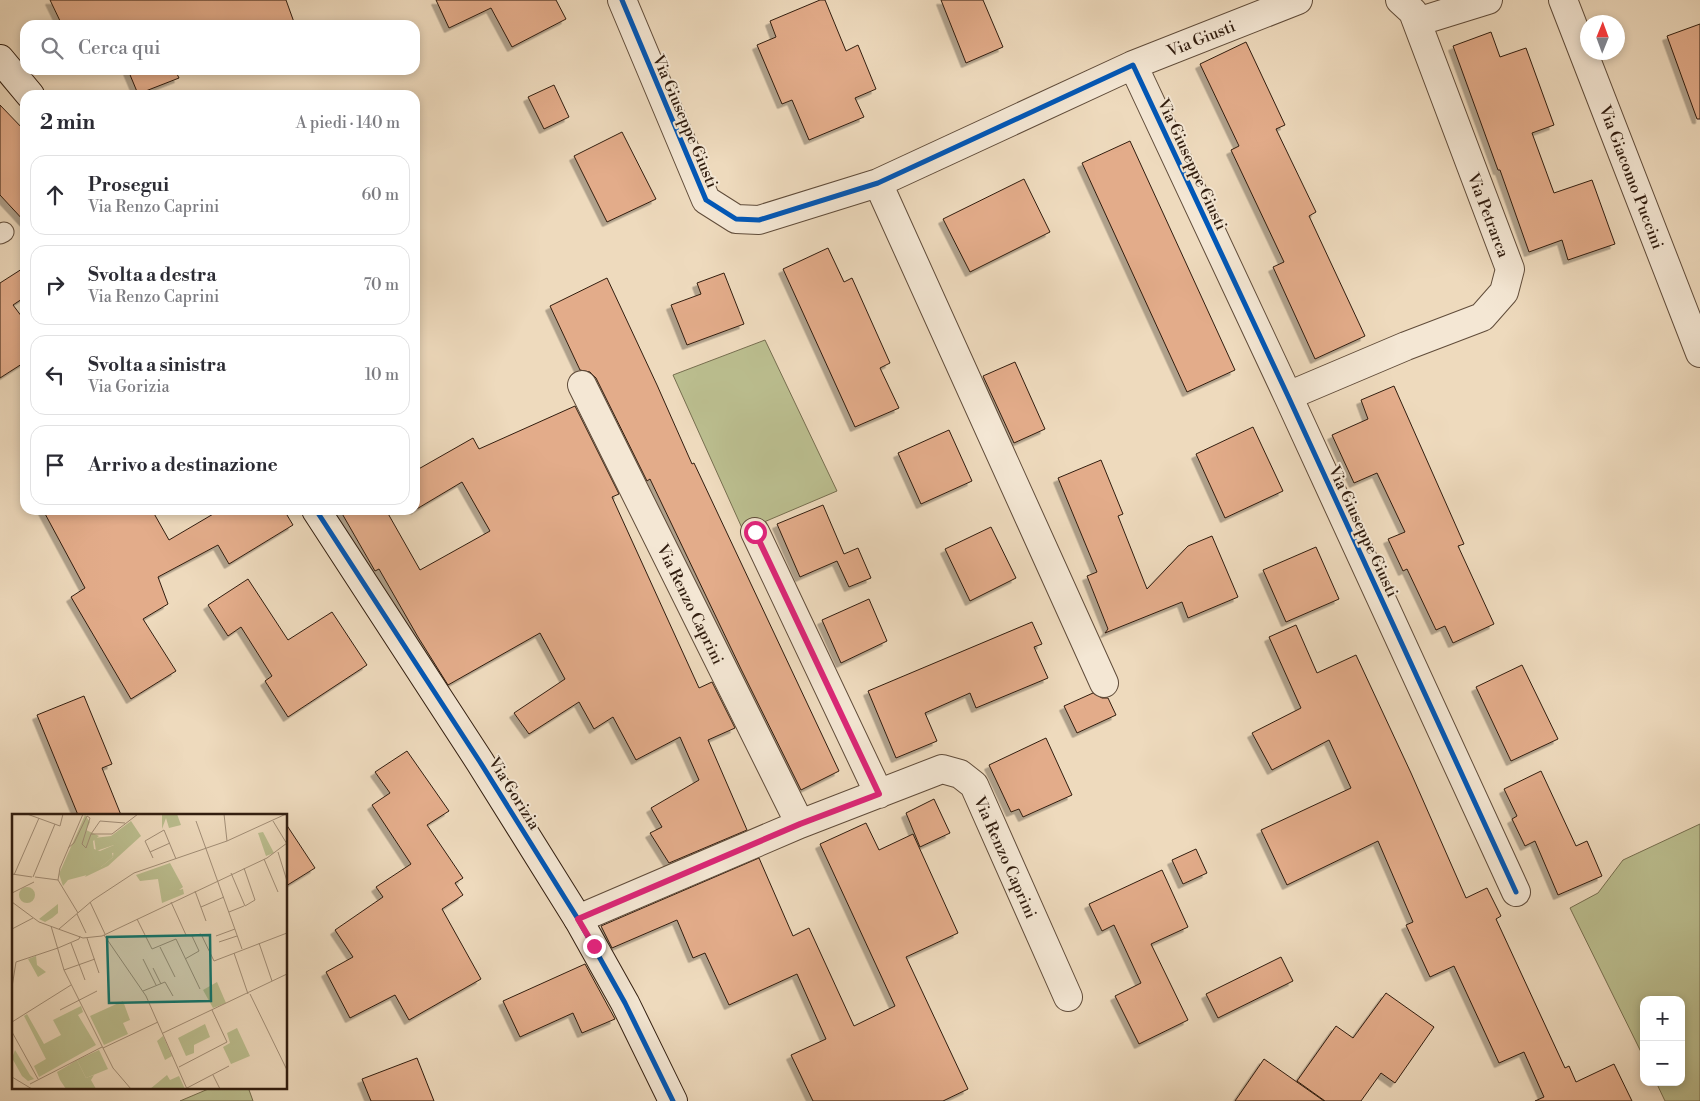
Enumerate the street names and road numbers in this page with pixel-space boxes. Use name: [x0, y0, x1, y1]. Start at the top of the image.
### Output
street label: Via Giusti: [1164, 16, 1238, 62]
street label: Via Giuseppe Giusti: [648, 51, 722, 191]
street label: Via Giuseppe Giusti: [1152, 95, 1231, 233]
street label: Via Giacomo Puccini: [1594, 102, 1668, 252]
street label: Via Petrarca: [1462, 169, 1514, 261]
street label: Via Giuseppe Giusti: [1323, 462, 1402, 600]
street label: Via Renzo Caprini: [652, 540, 728, 668]
street label: Via Gorizia: [484, 753, 545, 834]
street label: Via Renzo Caprini: [969, 792, 1041, 921]

